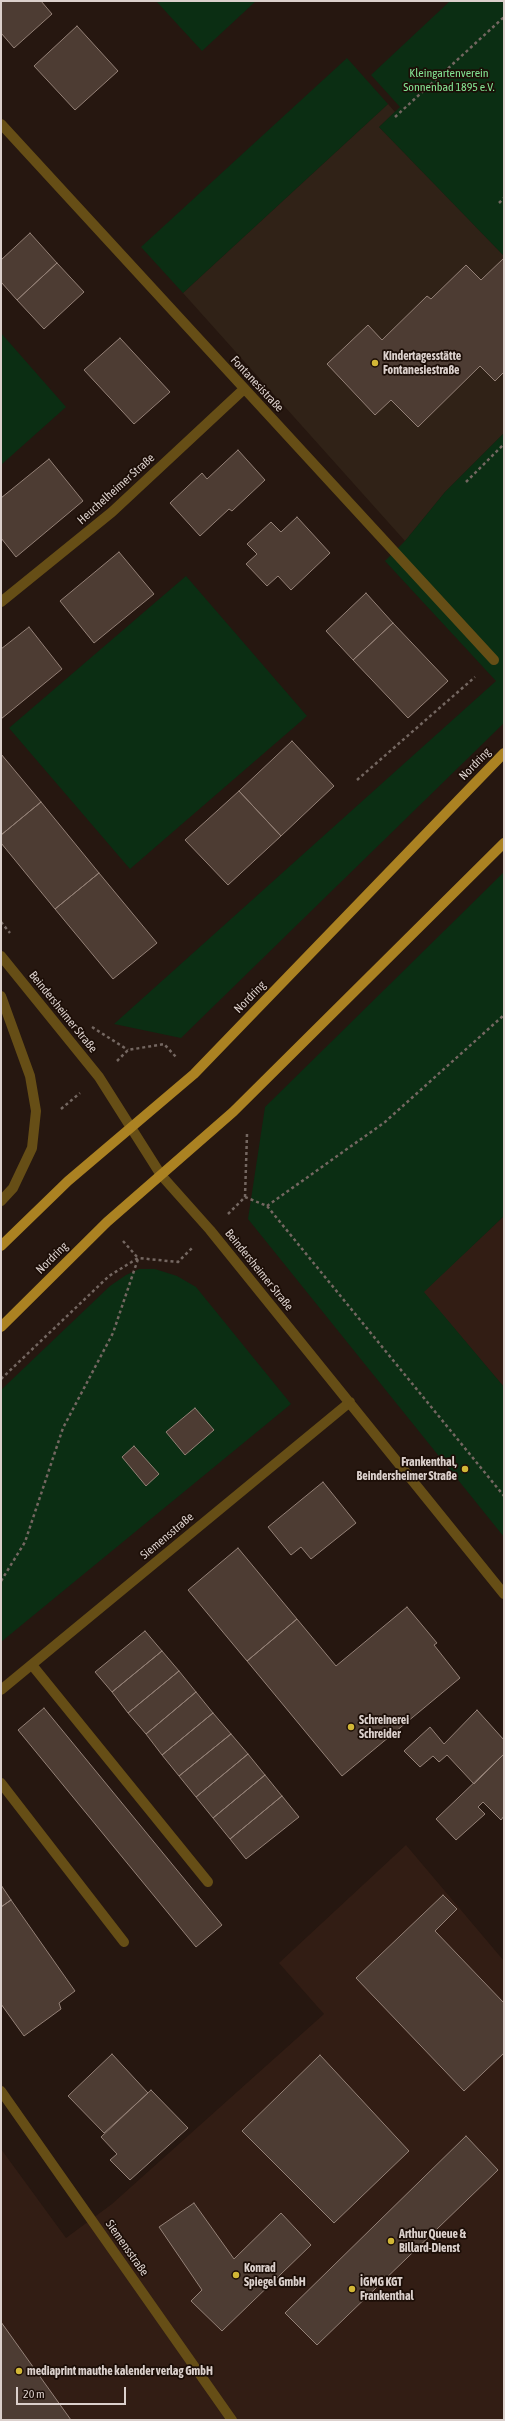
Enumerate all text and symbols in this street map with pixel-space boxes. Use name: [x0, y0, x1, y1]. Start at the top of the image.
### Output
park label: Kleingartenverein Sonnenbad 1895 e.V.: [403, 66, 495, 94]
place label: Kindertagesstätte Fontanesiestraße: [383, 349, 461, 377]
street label: Fontanesistraße: [228, 353, 286, 415]
marker: Kindertagesstätte Fontanesiestraße: [370, 358, 380, 368]
street label: Heuchelheimer Straße: [74, 451, 158, 527]
street label: Nordring: [456, 745, 494, 783]
street label: Beindersheimer Straße: [26, 968, 100, 1056]
street label: Nordring: [231, 978, 269, 1016]
street label: Beindersheimer Straße: [222, 1226, 296, 1314]
street label: Nordring: [33, 1239, 71, 1277]
place label: Frankenthal, Beindersheimer Straße: [357, 1455, 457, 1483]
marker: Frankenthal, Beindersheimer Straße: [460, 1464, 470, 1474]
street label: Siemensstraße: [137, 1510, 197, 1562]
place label: Schreinerei Schreider: [359, 1713, 409, 1741]
marker: Schreinerei Schreider: [346, 1722, 356, 1732]
street label: Siemensstraße: [102, 2217, 152, 2279]
place label: Arthur Queue & Billard-Dienst: [399, 2227, 466, 2255]
marker: Arthur Queue & Billard-Dienst: [386, 2236, 396, 2246]
place label: Konrad Spiegel GmbH: [244, 2261, 306, 2289]
marker: Konrad Spiegel GmbH: [231, 2270, 241, 2280]
place label: İGMG KGT Frankenthal: [360, 2275, 414, 2303]
marker: İGMG KGT Frankenthal: [347, 2284, 357, 2294]
place label: mediaprint mauthe kalender verlag GmbH: [27, 2364, 213, 2378]
marker: mediaprint mauthe kalender verlag GmbH: [14, 2366, 24, 2376]
scale bar: [18, 2379, 128, 2405]
text: 20 m: [23, 2387, 45, 2401]

